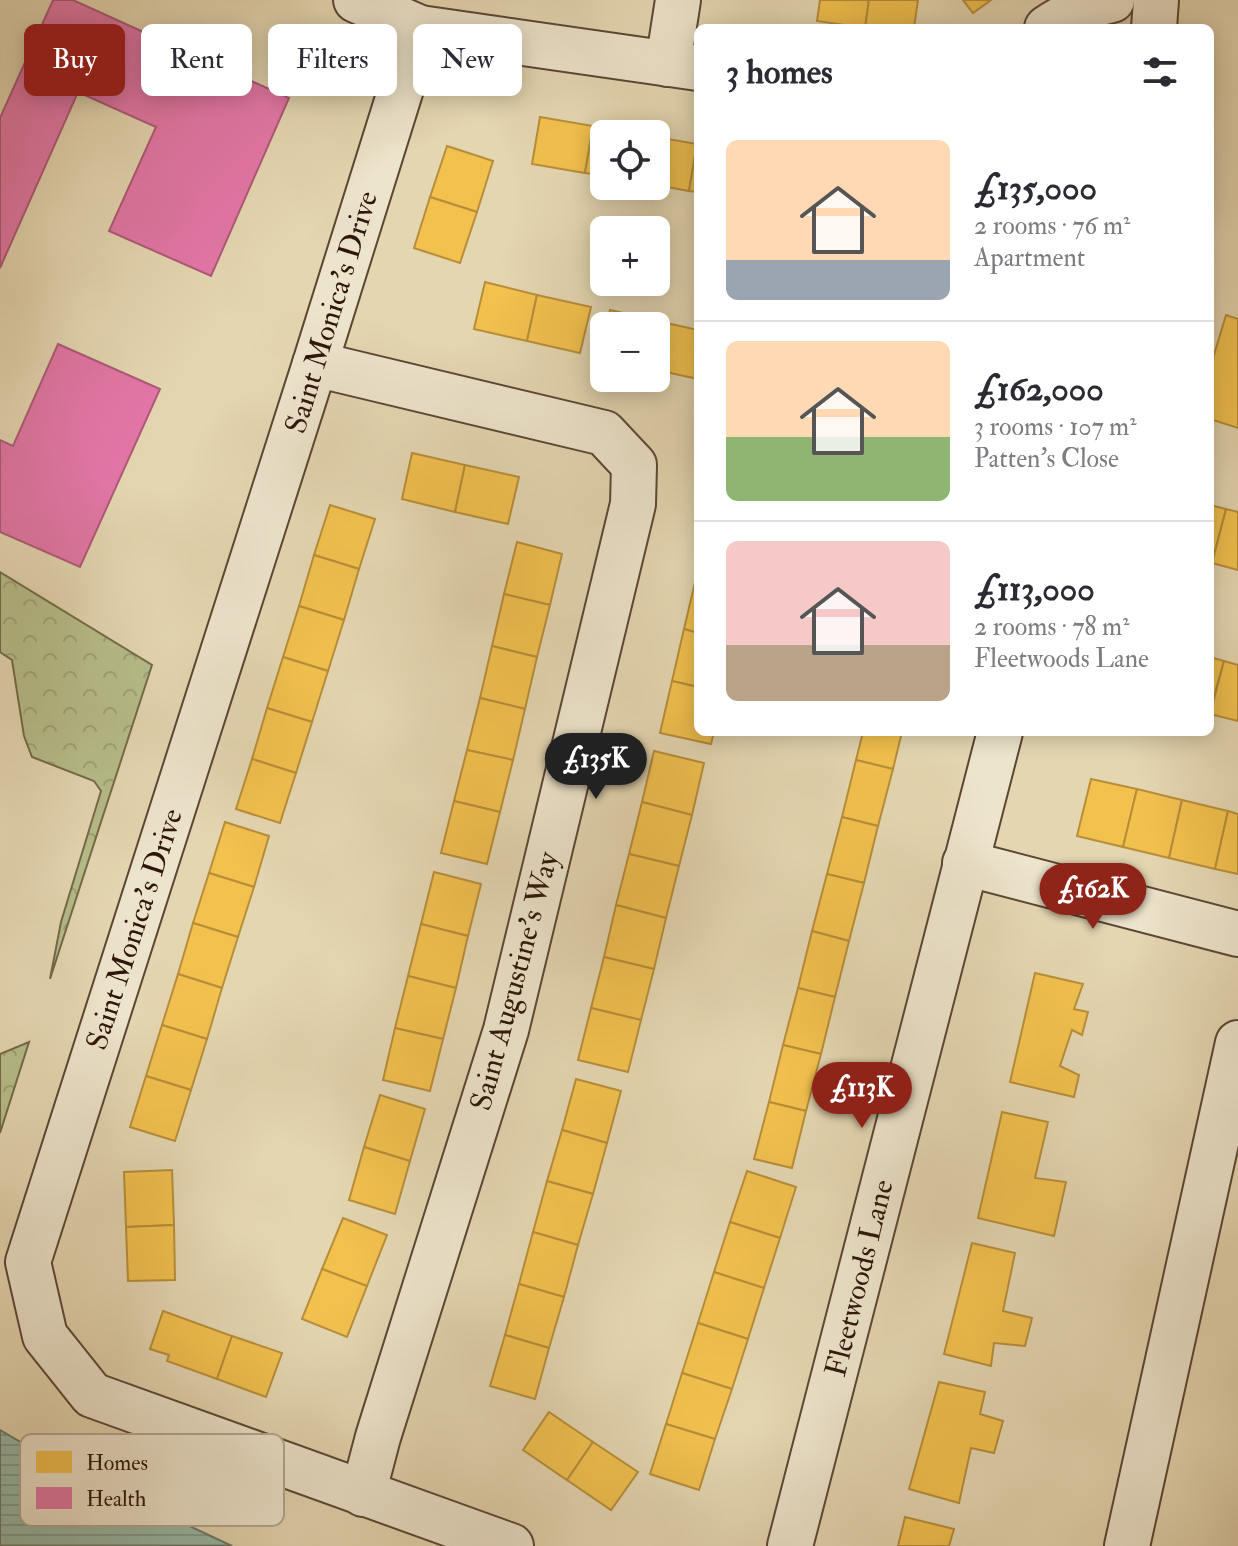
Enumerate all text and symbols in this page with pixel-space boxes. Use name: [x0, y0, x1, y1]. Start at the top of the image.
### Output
chip: Buy: [24, 24, 125, 96]
chip: Rent: [141, 24, 252, 96]
chip: Filters: [268, 24, 397, 96]
chip: New: [413, 24, 522, 96]
icon: filters: [1138, 50, 1182, 94]
text: 3 homes: [726, 51, 833, 94]
map controls: [590, 120, 670, 392]
button: locate: [590, 120, 670, 200]
text: £135,000: [974, 167, 1097, 210]
icon: home: [790, 172, 886, 268]
street label: Saint Monica's Drive: [277, 187, 386, 438]
text: 2 rooms · 76 m²: [974, 210, 1130, 242]
button: +: [590, 216, 670, 296]
text: Apartment: [974, 242, 1085, 274]
button: −: [590, 312, 670, 392]
text: £162,000: [974, 368, 1104, 411]
icon: home: [790, 373, 886, 469]
text: 3 rooms · 107 m²: [974, 411, 1137, 443]
text: Patten's Close: [974, 443, 1119, 475]
text: £113,000: [974, 568, 1095, 611]
icon: home: [790, 573, 886, 669]
text: 2 rooms · 78 m²: [974, 611, 1130, 643]
text: Fleetwoods Lane: [974, 643, 1149, 675]
pin: £135K: [540, 733, 652, 801]
text: £135K: [563, 743, 629, 775]
street label: Saint Monica's Drive: [78, 804, 191, 1054]
street label: Saint Augustine's Way: [462, 847, 567, 1114]
pin: £162K: [1037, 863, 1149, 931]
text: £162K: [1057, 873, 1129, 905]
pin: £113K: [806, 1062, 918, 1130]
text: £113K: [830, 1072, 894, 1104]
street label: Fleetwoods Lane: [817, 1176, 902, 1381]
legend: [20, 1434, 284, 1526]
text: Homes: [86, 1449, 148, 1477]
text: Health: [86, 1485, 147, 1513]

